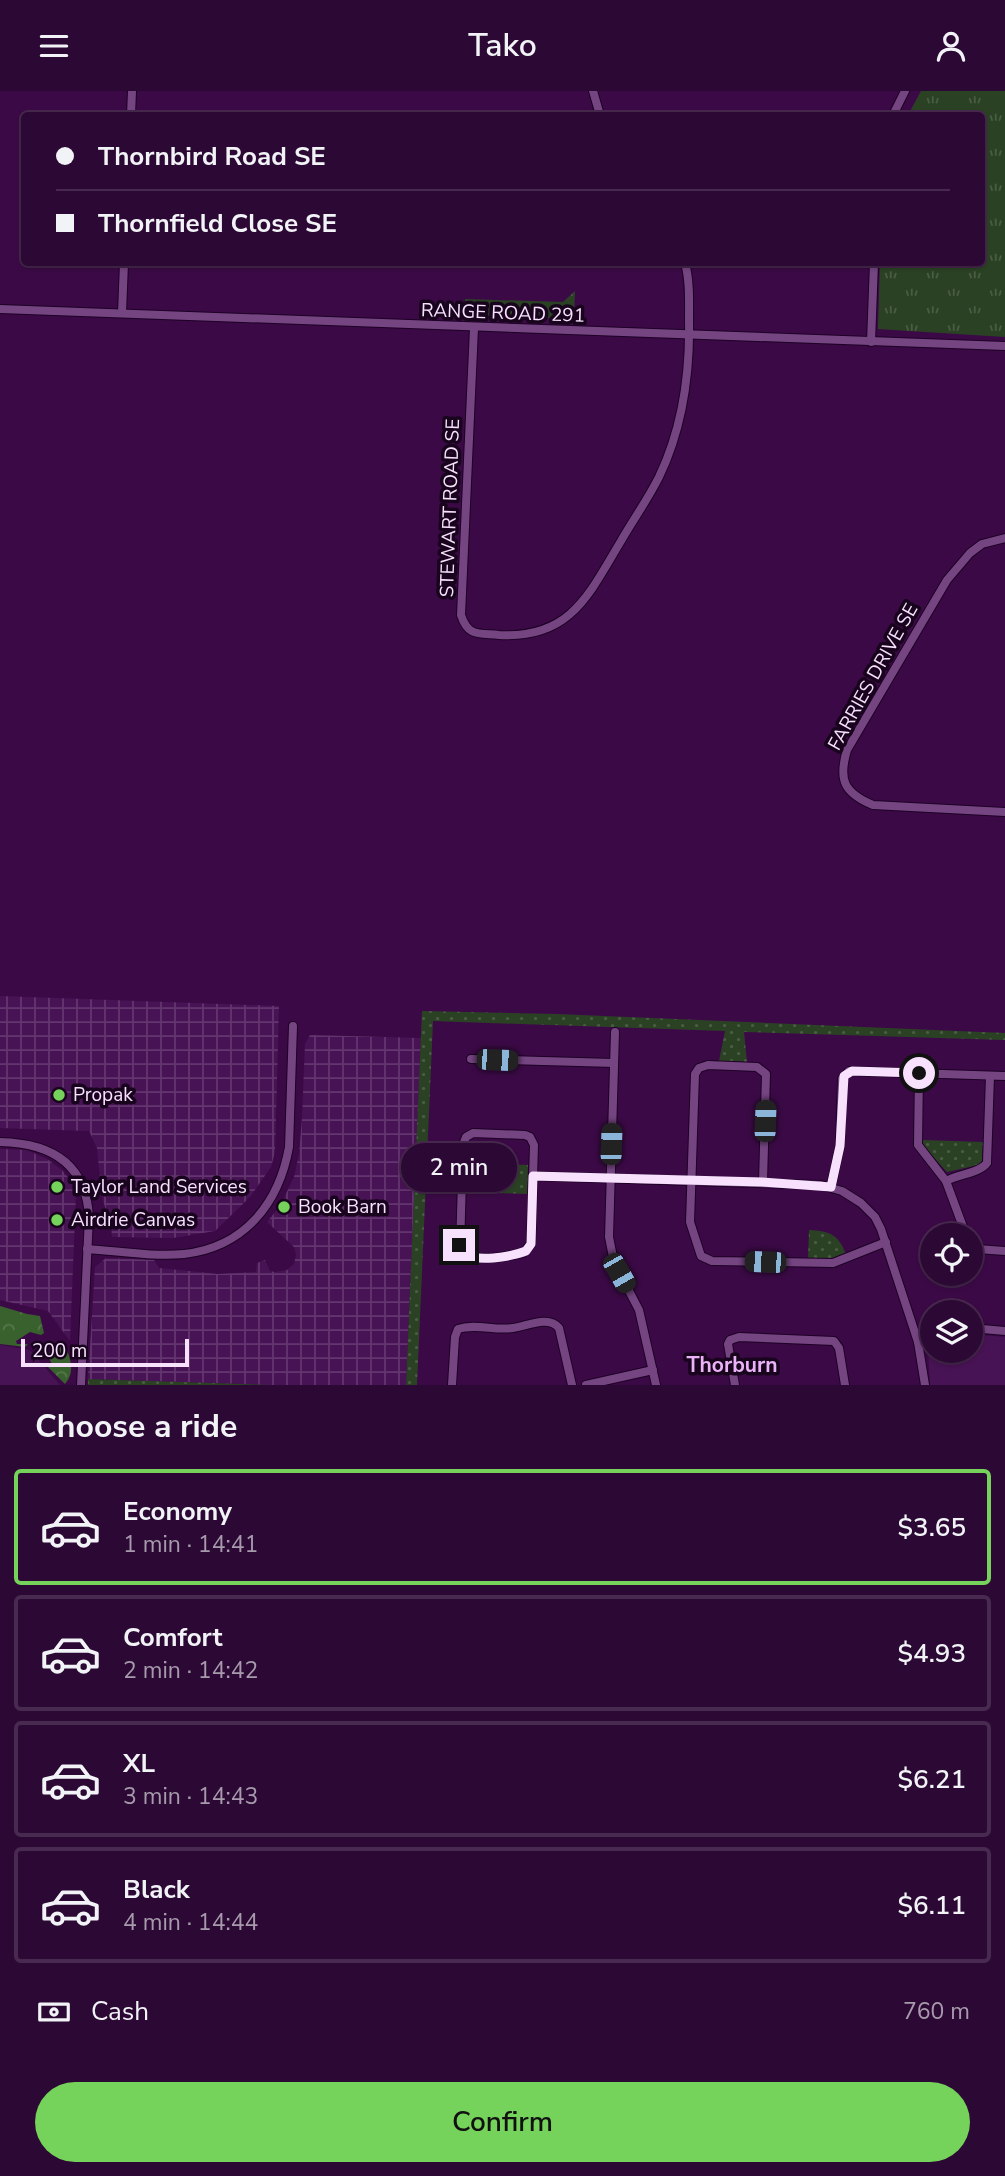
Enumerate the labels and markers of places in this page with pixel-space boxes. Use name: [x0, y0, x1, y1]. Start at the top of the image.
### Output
place label: Propak: [73, 1082, 133, 1108]
marker: Propak: [51, 1087, 67, 1103]
place label: Taylor Land Services: [71, 1174, 247, 1200]
marker: Taylor Land Services: [49, 1179, 65, 1195]
place label: Book Barn: [298, 1194, 387, 1220]
marker: Book Barn: [276, 1199, 292, 1215]
place label: Airdrie Canvas: [71, 1207, 195, 1233]
marker: Airdrie Canvas: [49, 1212, 65, 1228]

